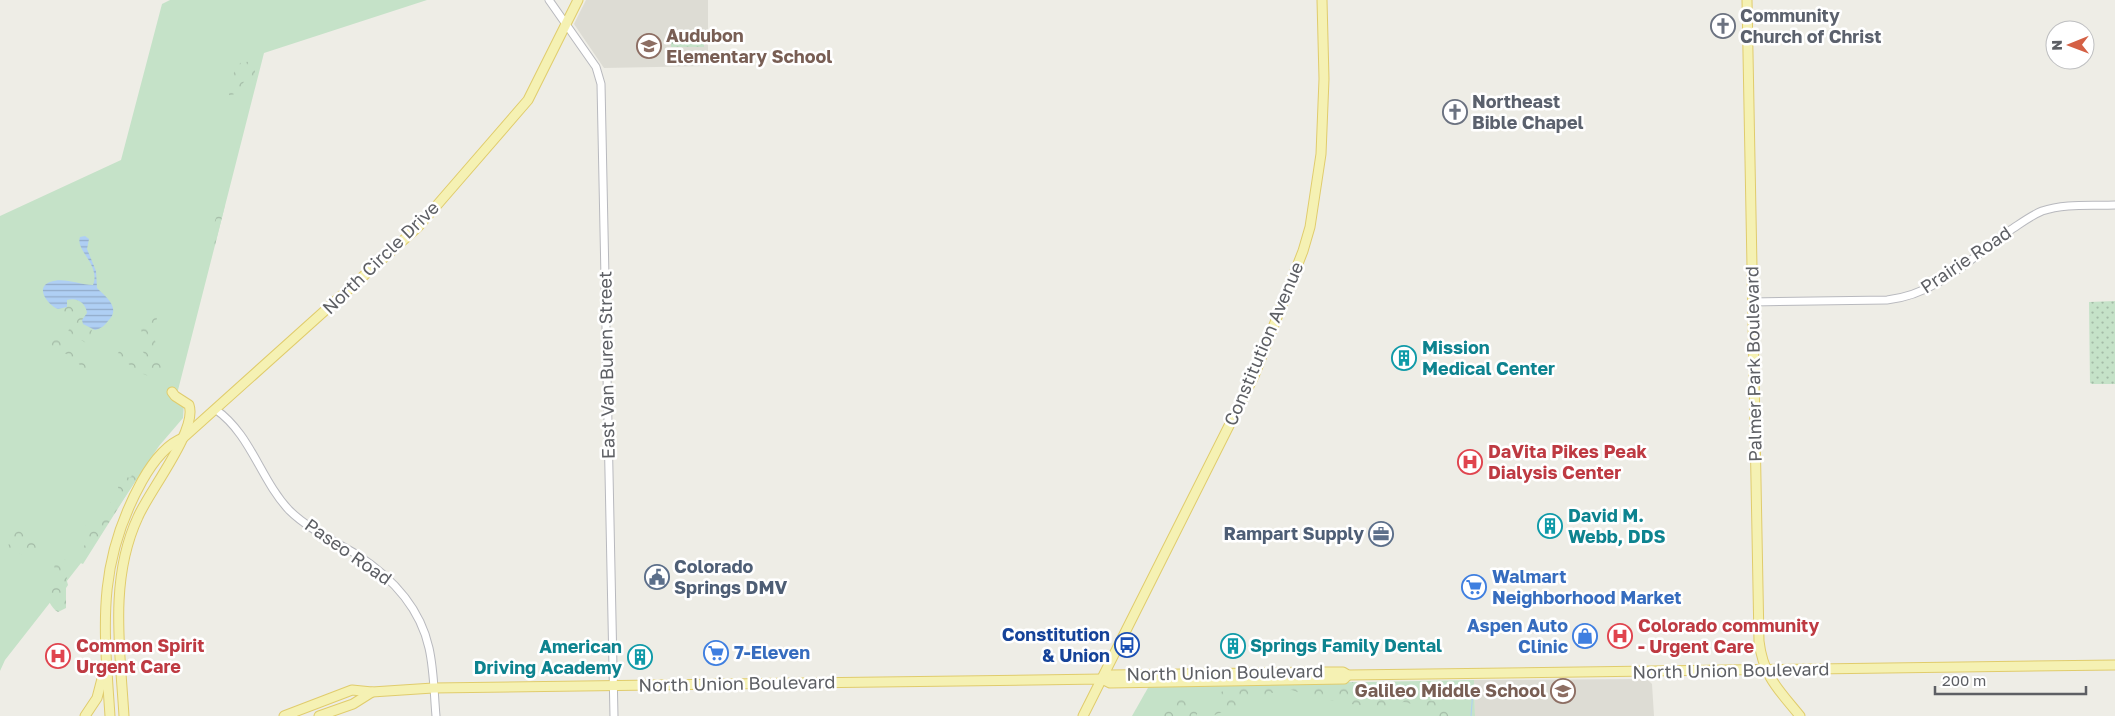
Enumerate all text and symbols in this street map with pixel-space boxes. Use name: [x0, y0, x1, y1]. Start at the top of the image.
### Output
place label: Community Church of Christ: [1740, 4, 1881, 47]
church icon: Community Church of Christ: [1710, 13, 1736, 39]
north arrow: [2045, 20, 2095, 70]
place label: Audubon Elementary School: [666, 24, 832, 67]
school or university icon: Audubon Elementary School: [636, 33, 662, 59]
text: N: [2048, 40, 2065, 51]
place label: Northeast Bible Chapel: [1472, 90, 1584, 133]
church icon: Northeast Bible Chapel: [1442, 99, 1468, 125]
street label: North Circle Drive: [317, 196, 443, 318]
street label: Prairie Road: [1916, 221, 2015, 298]
street label: Constitution Avenue: [1219, 258, 1308, 429]
street label: Palmer Park Boulevard: [1740, 266, 1766, 462]
street label: East Van Buren Street: [593, 271, 619, 459]
place label: Mission Medical Center: [1422, 336, 1555, 379]
building icon: Mission Medical Center: [1391, 345, 1417, 371]
place label: DaVita Pikes Peak Dialysis Center: [1488, 440, 1647, 483]
hospital icon: DaVita Pikes Peak Dialysis Center: [1457, 449, 1483, 475]
place label: David M. Webb, DDS: [1568, 504, 1666, 547]
street label: Paseo Road: [301, 513, 396, 589]
building icon: David M. Webb, DDS: [1537, 513, 1563, 539]
office icon: Rampart Supply: [1368, 521, 1394, 547]
place label: Rampart Supply: [1224, 522, 1364, 544]
place label: Colorado Springs DMV: [674, 555, 788, 598]
public building icon: Colorado Springs DMV: [644, 564, 670, 590]
place label: Walmart Neighborhood Market: [1492, 565, 1681, 608]
supermarket icon: Walmart Neighborhood Market: [1461, 574, 1487, 600]
place label: Aspen Auto Clinic: [1467, 614, 1568, 657]
place label: Colorado community - Urgent Care: [1638, 614, 1819, 657]
place label: Constitution & Union: [1002, 623, 1110, 666]
shop icon: Aspen Auto Clinic: [1572, 623, 1598, 649]
hospital icon: Colorado community - Urgent Care: [1607, 623, 1633, 649]
bus stop icon: Constitution & Union: [1114, 632, 1140, 658]
building icon: Springs Family Dental: [1220, 633, 1246, 659]
place label: Common Spirit Urgent Care: [76, 634, 204, 677]
place label: Springs Family Dental: [1250, 634, 1442, 656]
place label: American Driving Academy: [474, 635, 622, 678]
supermarket icon: 7-Eleven: [703, 640, 729, 666]
place label: 7-Eleven: [734, 641, 810, 663]
hospital icon: Common Spirit Urgent Care: [45, 643, 71, 669]
building icon: American Driving Academy: [627, 644, 653, 670]
street label: North Union Boulevard: [1632, 657, 1830, 683]
street label: North Union Boulevard: [1126, 659, 1324, 685]
scale bar: [1935, 664, 2086, 696]
street label: North Union Boulevard: [638, 670, 836, 696]
text: 200 m: [1942, 671, 1986, 689]
school or university icon: Galileo Middle School: [1550, 678, 1576, 704]
place label: Galileo Middle School: [1354, 679, 1546, 701]

